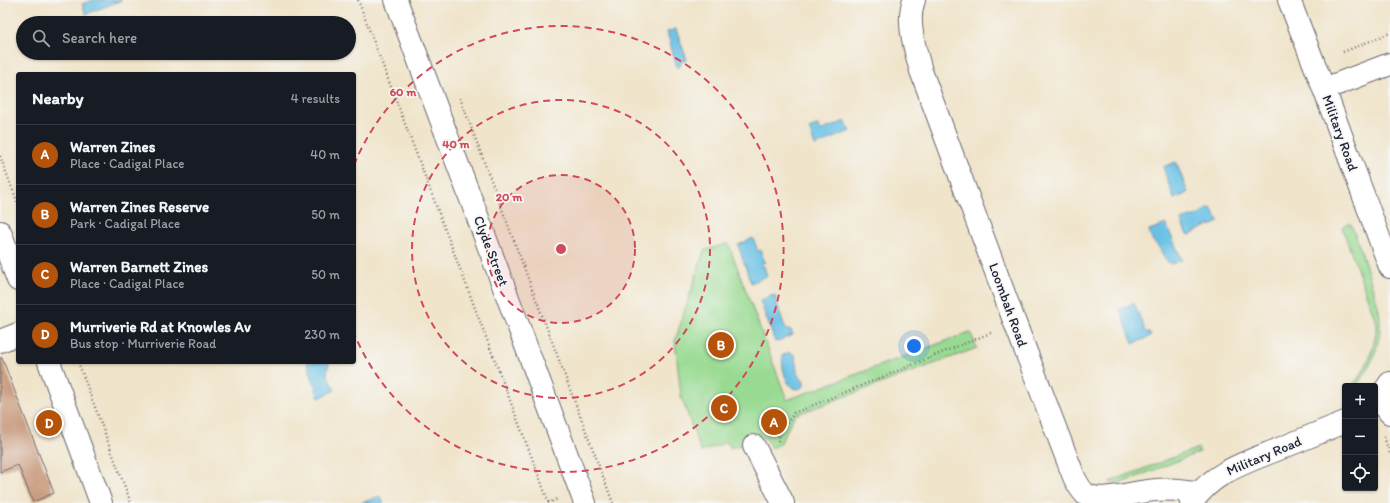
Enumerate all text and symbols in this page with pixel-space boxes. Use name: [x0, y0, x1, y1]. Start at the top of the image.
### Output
search box: [16, 16, 356, 60]
icon: search: [30, 27, 52, 49]
text: Search here: [62, 29, 137, 47]
text: 60 m: [390, 85, 417, 99]
text: Nearby: [32, 88, 84, 108]
text: 4 results: [291, 91, 340, 106]
street label: Military Road: [1318, 93, 1362, 174]
text: 40 m: [442, 137, 471, 151]
text: Warren Zines: [70, 138, 155, 156]
text: A: [41, 147, 49, 162]
text: 40 m: [310, 147, 340, 162]
text: Place · Cadigal Place: [70, 156, 185, 171]
text: 20 m: [496, 190, 523, 204]
text: Warren Zines Reserve: [70, 198, 209, 216]
text: B: [41, 207, 49, 222]
text: 50 m: [311, 207, 340, 222]
street label: Clyde Street: [470, 213, 512, 289]
text: Park · Cadigal Place: [70, 216, 180, 231]
centre of rings: [554, 242, 568, 256]
text: Warren Barnett Zines: [70, 258, 208, 276]
street label: Loombah Road: [985, 261, 1031, 350]
text: C: [41, 267, 49, 282]
text: 50 m: [311, 267, 340, 282]
text: Place · Cadigal Place: [70, 276, 185, 291]
text: Murriverie Rd at Knowles Av: [70, 318, 251, 336]
text: D: [41, 327, 49, 342]
text: 230 m: [304, 327, 340, 342]
pin: B: [708, 330, 734, 360]
text: Bus stop · Murriverie Road: [70, 336, 217, 351]
your location: [904, 336, 924, 356]
map controls: [1342, 383, 1378, 491]
button: +: [1342, 383, 1378, 419]
pin: C: [711, 393, 737, 423]
pin: A: [761, 407, 787, 437]
pin: D: [36, 408, 62, 438]
button: −: [1342, 419, 1378, 455]
street label: Military Road: [1224, 432, 1305, 479]
button: locate: [1342, 455, 1378, 491]

